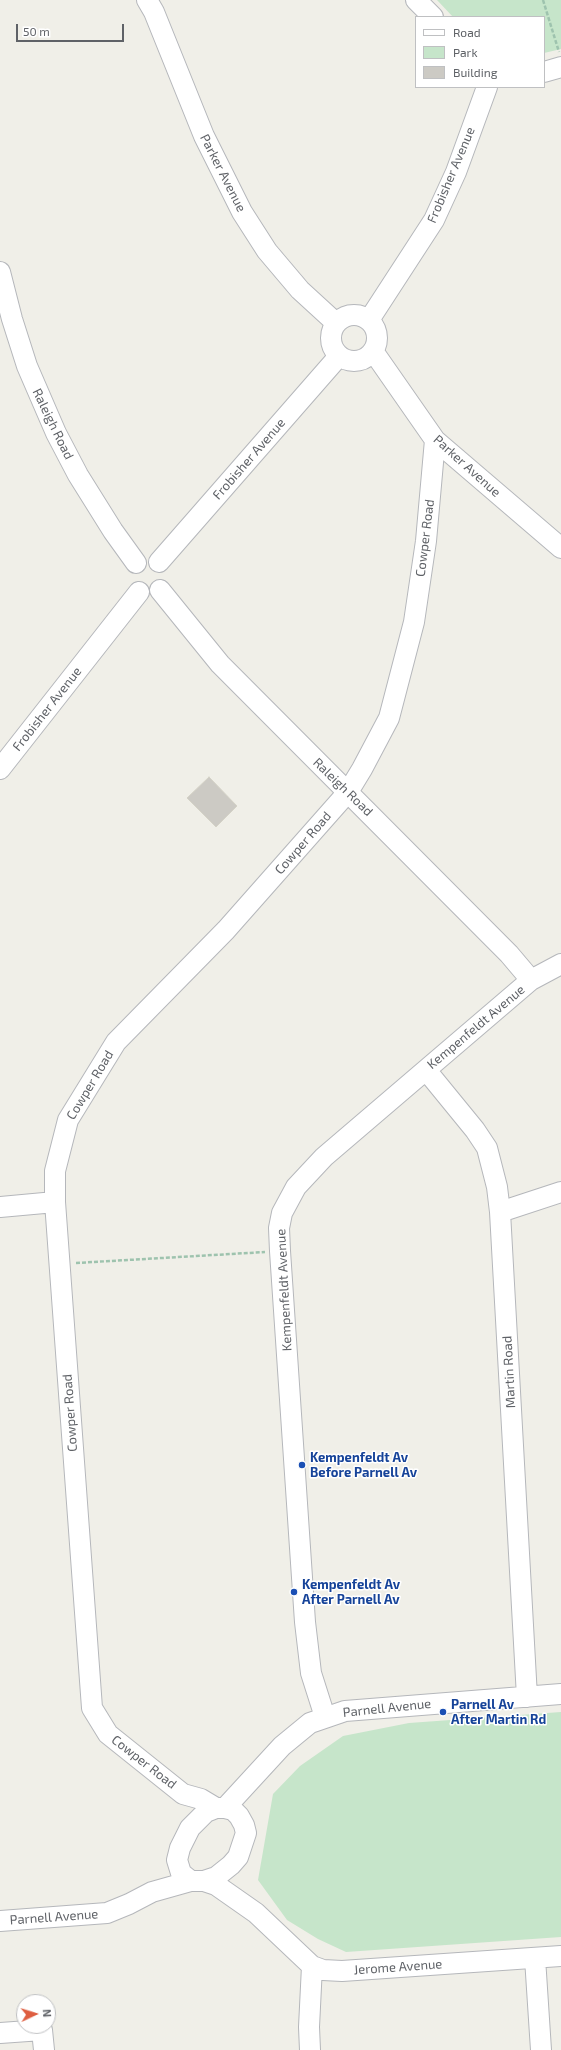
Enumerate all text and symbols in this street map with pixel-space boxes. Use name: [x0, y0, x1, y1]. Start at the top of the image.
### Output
scale bar: [18, 16, 126, 42]
legend: [415, 16, 545, 88]
text: 50 m: [23, 24, 50, 38]
text: Road: [453, 25, 481, 39]
text: Park: [453, 45, 478, 59]
text: Building: [453, 65, 497, 79]
street label: Frobisher Avenue: [424, 125, 478, 225]
street label: Parker Avenue: [197, 132, 249, 214]
street label: Raleigh Road: [29, 386, 77, 462]
street label: Frobisher Avenue: [209, 415, 289, 503]
street label: Parker Avenue: [430, 432, 504, 500]
street label: Cowper Road: [413, 498, 437, 578]
street label: Frobisher Avenue: [9, 664, 85, 754]
street label: Raleigh Road: [310, 755, 376, 819]
street label: Cowper Road: [272, 808, 334, 878]
street label: Kempenfeldt Avenue: [424, 982, 528, 1072]
street label: Cowper Road: [63, 1048, 117, 1122]
street label: Kempenfeldt Avenue: [273, 1228, 295, 1352]
street label: Martin Road: [499, 1335, 519, 1409]
street label: Cowper Road: [59, 1374, 81, 1452]
place label: Kempenfeldt Av Before Parnell Av: [310, 1450, 417, 1481]
marker: Kempenfeldt Av Before Parnell Av: [297, 1460, 307, 1470]
place label: Kempenfeldt Av After Parnell Av: [302, 1577, 400, 1608]
marker: Kempenfeldt Av After Parnell Av: [289, 1587, 299, 1597]
street label: Parnell Avenue: [342, 1696, 432, 1720]
place label: Parnell Av After Martin Rd: [451, 1697, 546, 1728]
marker: Parnell Av After Martin Rd: [438, 1707, 448, 1717]
street label: Cowper Road: [108, 1732, 180, 1792]
street label: Parnell Avenue: [9, 1906, 99, 1928]
street label: Jerome Avenue: [353, 1956, 443, 1978]
north arrow: [16, 1994, 56, 2034]
text: N: [41, 2009, 54, 2018]

